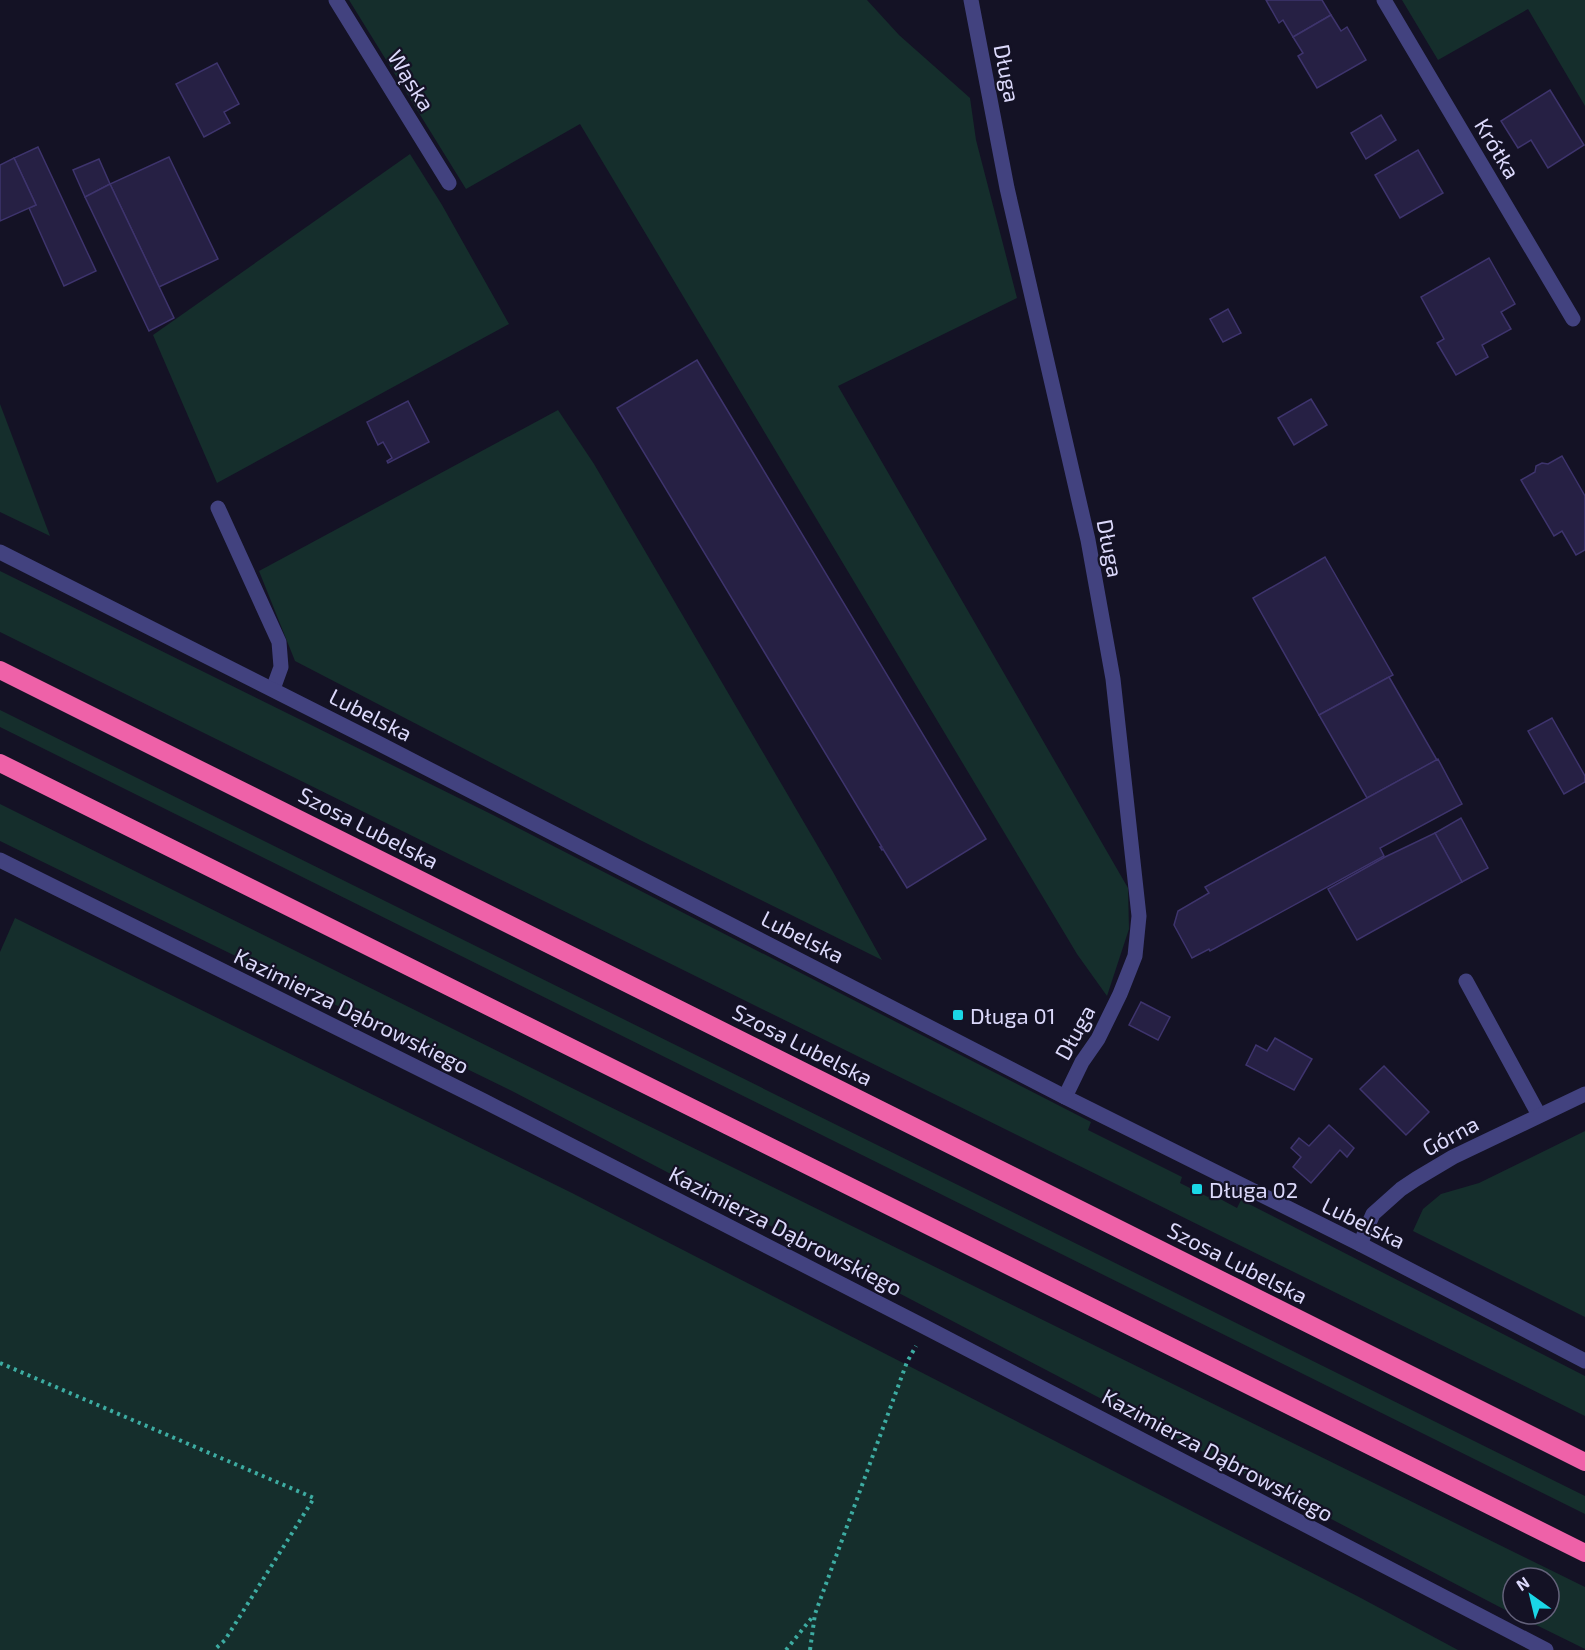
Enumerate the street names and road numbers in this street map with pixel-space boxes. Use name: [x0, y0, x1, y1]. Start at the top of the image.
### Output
street label: Długa: [990, 42, 1026, 104]
street label: Wąska: [383, 45, 441, 115]
street label: Krótka: [1470, 113, 1526, 183]
street label: Długa: [1093, 517, 1129, 579]
street label: Lubelska: [325, 682, 417, 746]
street label: Szosa Lubelska: [295, 781, 443, 873]
street label: Lubelska: [757, 904, 849, 968]
street label: Kazimierza Dąbrowskiego: [230, 942, 474, 1078]
street label: Szosa Lubelska: [729, 998, 877, 1090]
street label: Długa: [1048, 1000, 1100, 1064]
street label: Górna: [1417, 1109, 1483, 1161]
street label: Kazimierza Dąbrowskiego: [665, 1160, 907, 1300]
street label: Lubelska: [1318, 1191, 1410, 1253]
street label: Szosa Lubelska: [1164, 1216, 1312, 1308]
street label: Kazimierza Dąbrowskiego: [1098, 1382, 1338, 1526]

